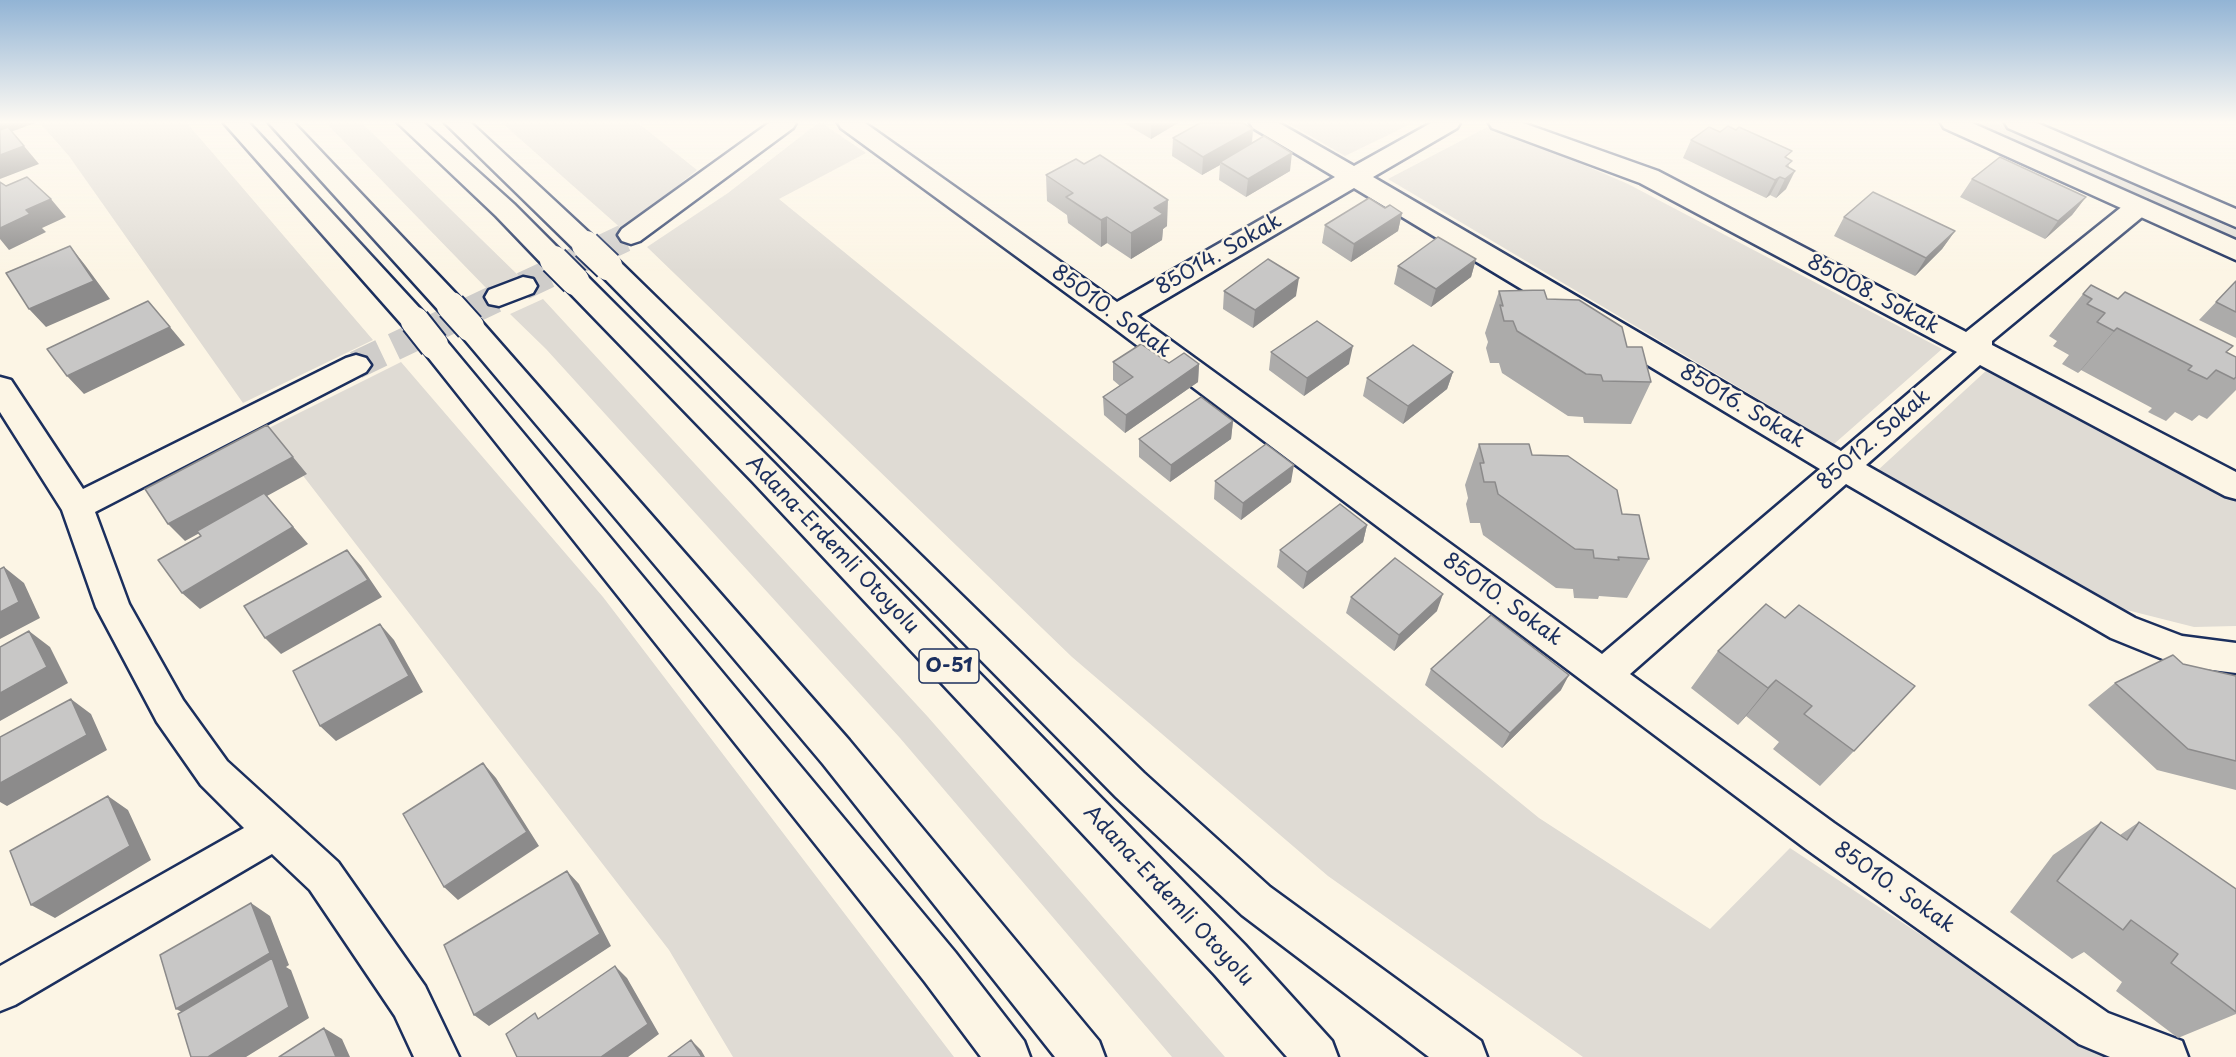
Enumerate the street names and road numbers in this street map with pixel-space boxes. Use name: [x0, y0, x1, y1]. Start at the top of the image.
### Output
street label: 85014. Sokak: [1152, 209, 1286, 301]
street label: 85008. Sokak: [1803, 250, 1943, 340]
street label: 85010. Sokak: [1046, 260, 1176, 364]
street label: 85016. Sokak: [1675, 360, 1809, 454]
street label: 85012. Sokak: [1812, 384, 1936, 496]
street label: Adana-Erdemli Otoyolu: [740, 451, 924, 639]
street label: 85010. Sokak: [1437, 548, 1567, 652]
road number: O-51: [919, 649, 979, 683]
street label: Adana-Erdemli Otoyolu: [1078, 800, 1258, 992]
street label: 85010. Sokak: [1829, 837, 1959, 939]

